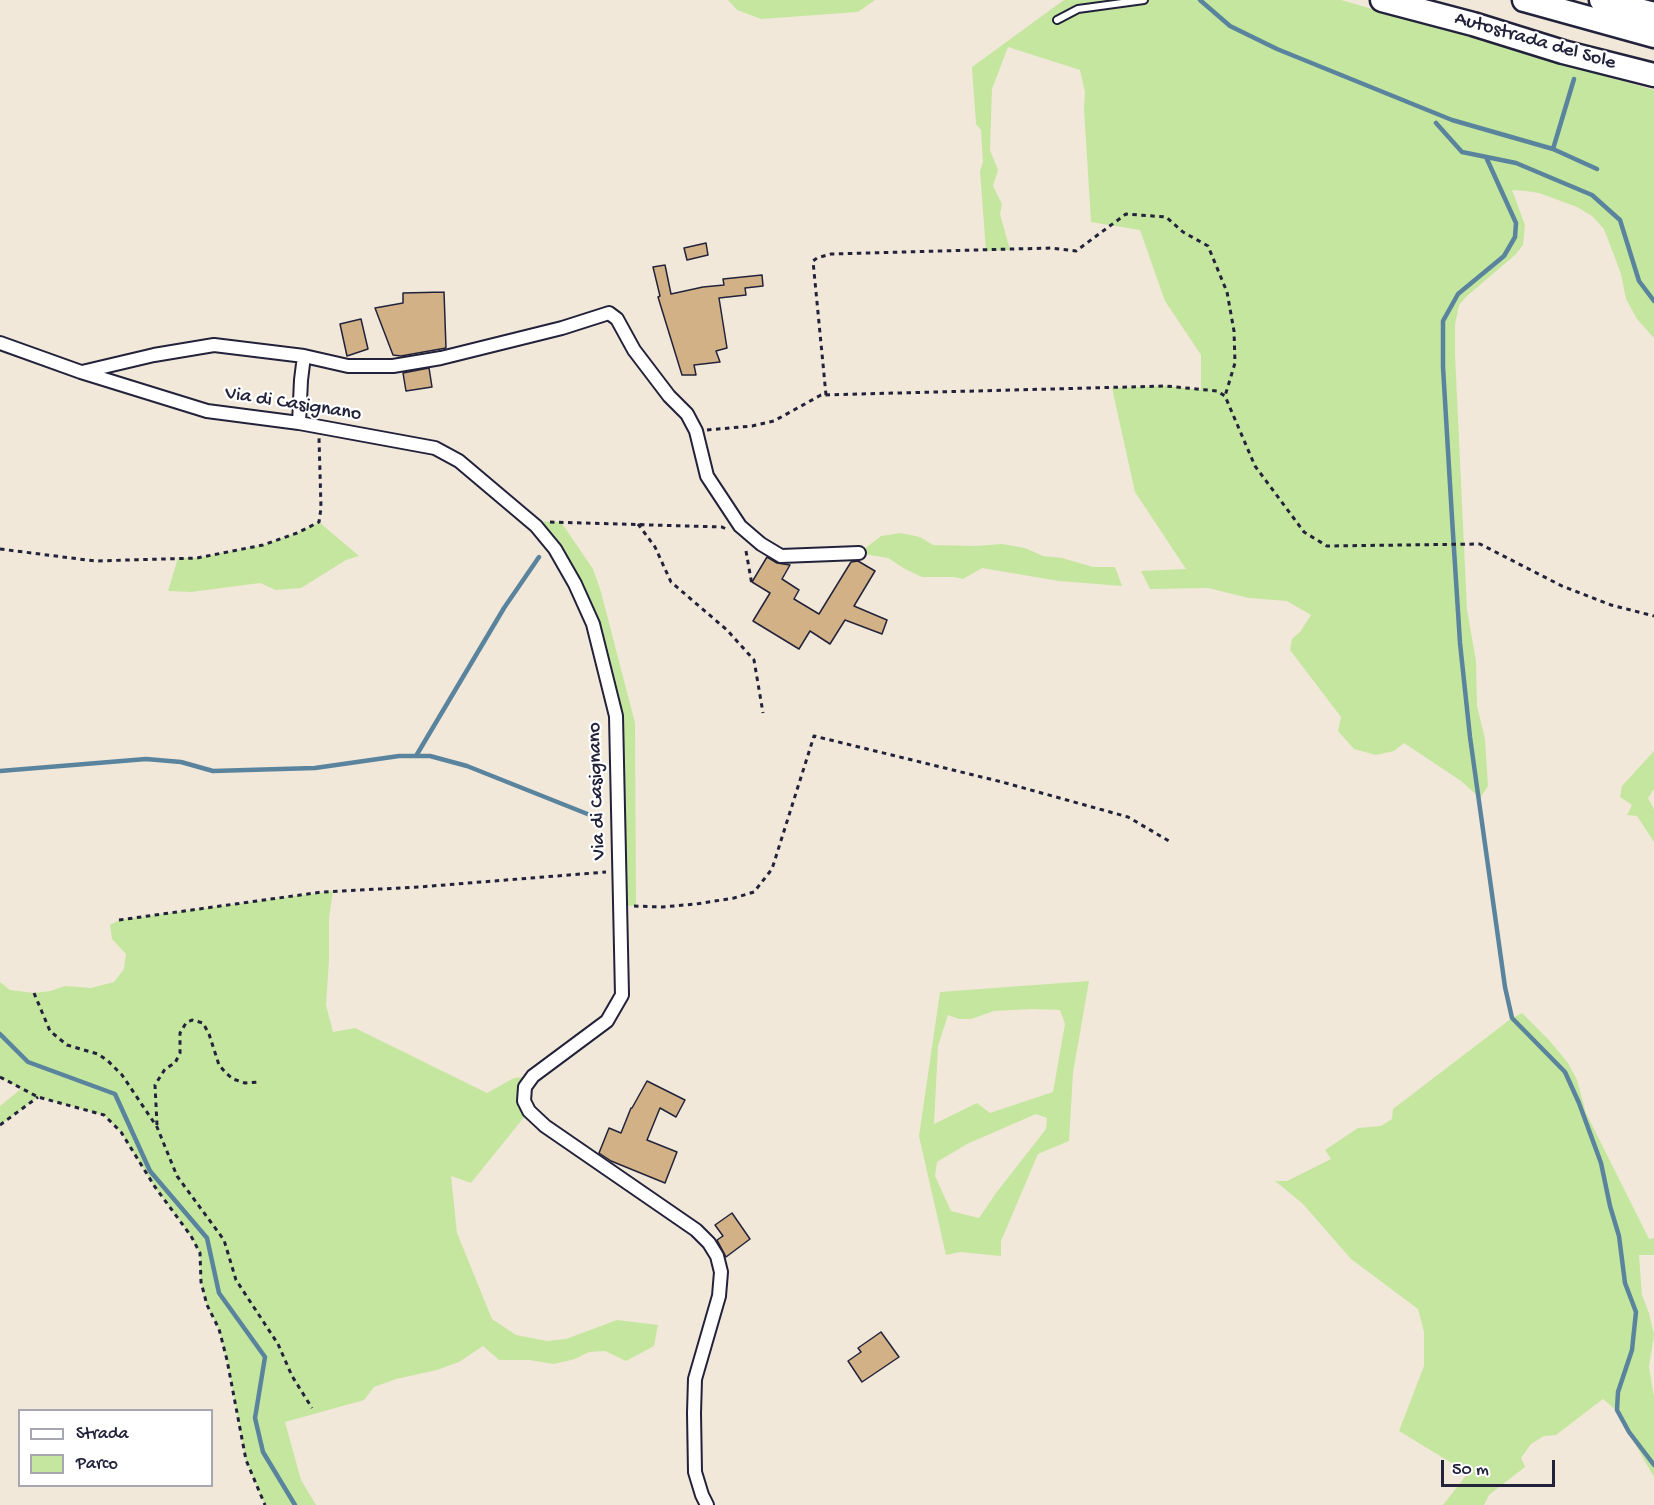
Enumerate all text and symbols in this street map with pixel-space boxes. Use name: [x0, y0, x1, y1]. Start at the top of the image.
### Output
street label: Autostrada del Sole: [1452, 8, 1618, 76]
street label: Via di Casignano: [223, 382, 363, 428]
street label: Via di Casignano: [584, 722, 612, 860]
legend: [18, 1409, 213, 1487]
text: Strada: [76, 1424, 129, 1445]
scale bar: [1444, 1448, 1558, 1486]
text: Parco: [76, 1454, 118, 1475]
text: 50 m: [1452, 1460, 1489, 1481]

